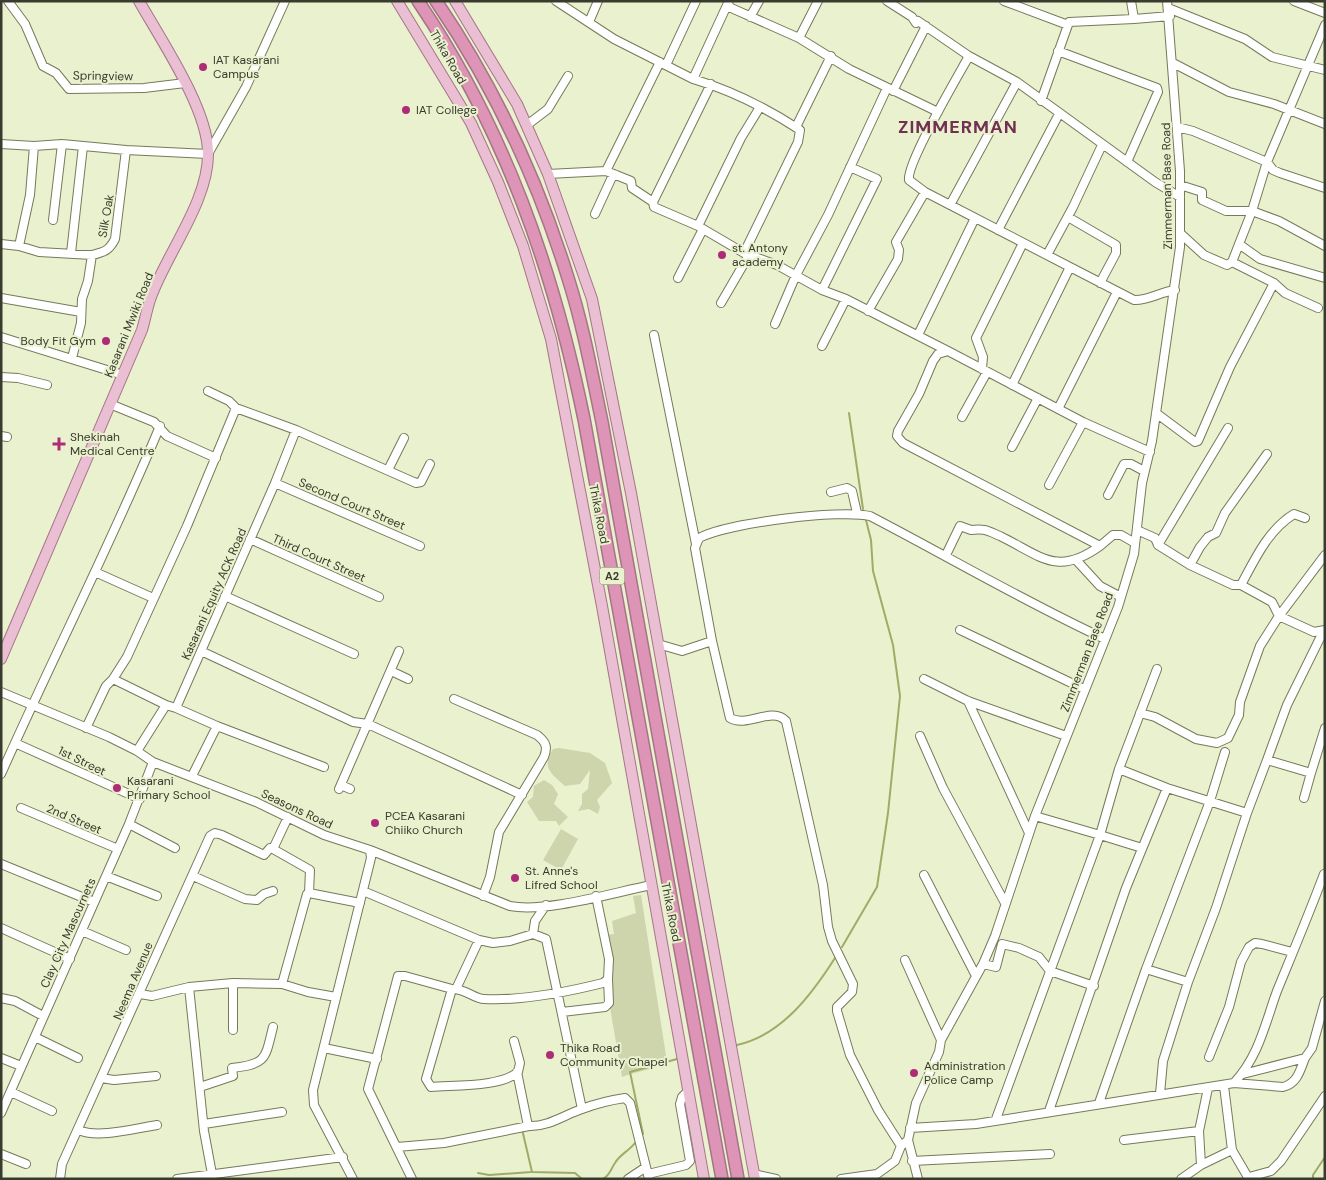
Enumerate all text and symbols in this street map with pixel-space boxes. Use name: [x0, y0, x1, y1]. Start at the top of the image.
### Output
street label: Thika Road: [426, 27, 470, 87]
place label: IAT Kasarani Campus: [213, 52, 279, 82]
marker: IAT Kasarani Campus: [197, 61, 209, 73]
street label: Springview: [73, 67, 133, 85]
place label: IAT College: [416, 102, 477, 118]
marker: IAT College: [400, 104, 412, 116]
district label: ZIMMERMAN: [898, 115, 1018, 139]
street label: Zimmerman Base Road: [1158, 122, 1176, 250]
street label: Silk Oak: [94, 193, 118, 239]
place label: st. Antony academy: [732, 240, 788, 270]
marker: st. Antony academy: [716, 249, 728, 261]
street label: Kasarani Mwiki Road: [101, 270, 157, 380]
place label: Body Fit Gym: [21, 333, 96, 349]
marker: Body Fit Gym: [100, 335, 112, 347]
place label: Shekinah Medical Centre: [70, 429, 155, 459]
marker: Shekinah Medical Centre: [52, 437, 66, 451]
street label: Second Court Street: [296, 474, 408, 534]
street label: Thika Road: [585, 483, 613, 545]
street label: Kasarani Equity ACK Road: [178, 526, 250, 662]
street label: Third Court Street: [270, 530, 368, 586]
road number: A2: [600, 568, 624, 584]
street label: Zimmerman Base Road: [1057, 590, 1117, 714]
street label: 1st Street: [55, 743, 109, 780]
place label: Kasarani Primary School: [127, 773, 210, 803]
marker: Kasarani Primary School: [111, 782, 123, 794]
street label: Seasons Road: [258, 785, 336, 833]
street label: 2nd Street: [44, 800, 104, 838]
place label: PCEA Kasarani Chiiko Church: [385, 808, 465, 838]
marker: PCEA Kasarani Chiiko Church: [369, 817, 381, 829]
place label: St. Anne's Lifred School: [525, 863, 598, 893]
marker: St. Anne's Lifred School: [509, 872, 521, 884]
street label: Clay City Masournets: [37, 875, 99, 991]
street label: Thika Road: [657, 881, 685, 943]
street label: Neema Avenue: [109, 939, 157, 1022]
place label: Thika Road Community Chapel: [560, 1040, 667, 1070]
marker: Thika Road Community Chapel: [544, 1049, 556, 1061]
place label: Administration Police Camp: [924, 1058, 1005, 1088]
marker: Administration Police Camp: [908, 1067, 920, 1079]

